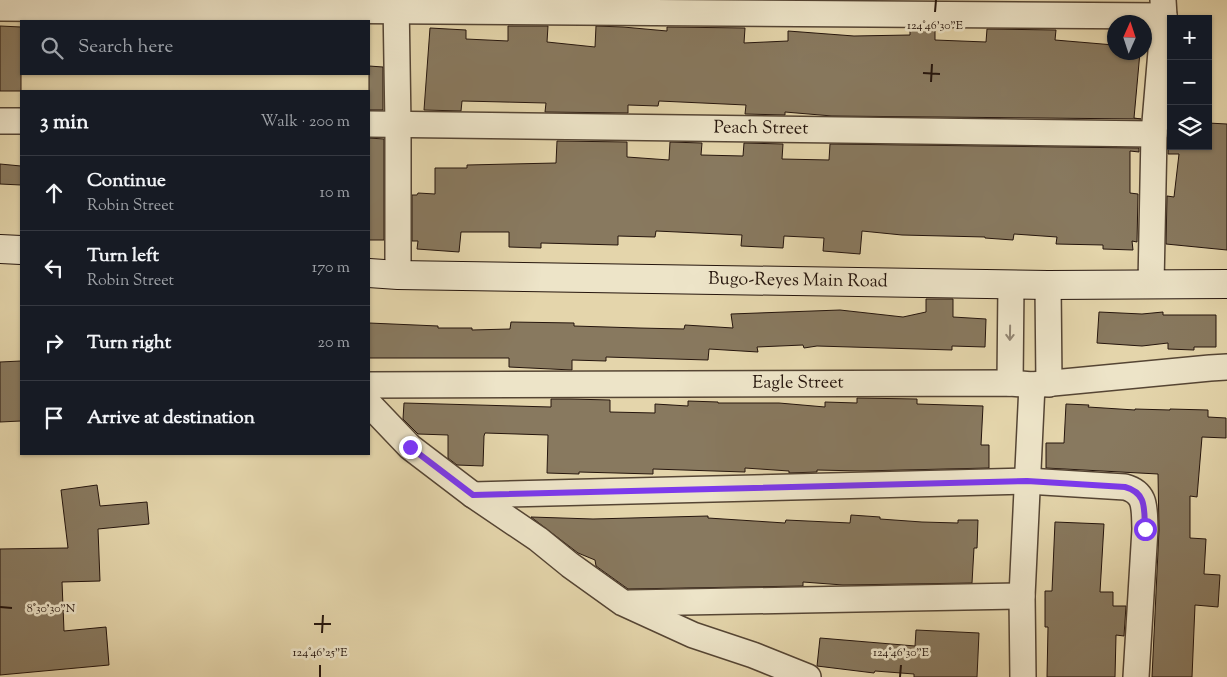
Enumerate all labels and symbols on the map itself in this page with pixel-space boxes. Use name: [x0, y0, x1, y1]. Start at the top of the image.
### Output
north arrow: [1107, 15, 1152, 60]
text: 124°46'30"E: [907, 17, 964, 35]
street label: Peach Street: [713, 115, 809, 143]
street label: Bugo-Reyes Main Road: [708, 267, 888, 296]
one-way arrow: [1006, 325, 1015, 341]
street label: Eagle Street: [752, 371, 844, 397]
route end: [399, 436, 422, 459]
route start: [1134, 518, 1157, 541]
text: 8°30'30"N: [27, 600, 76, 618]
text: 124°46'25"E: [293, 644, 348, 662]
text: 124°46'30"E: [873, 644, 930, 662]

